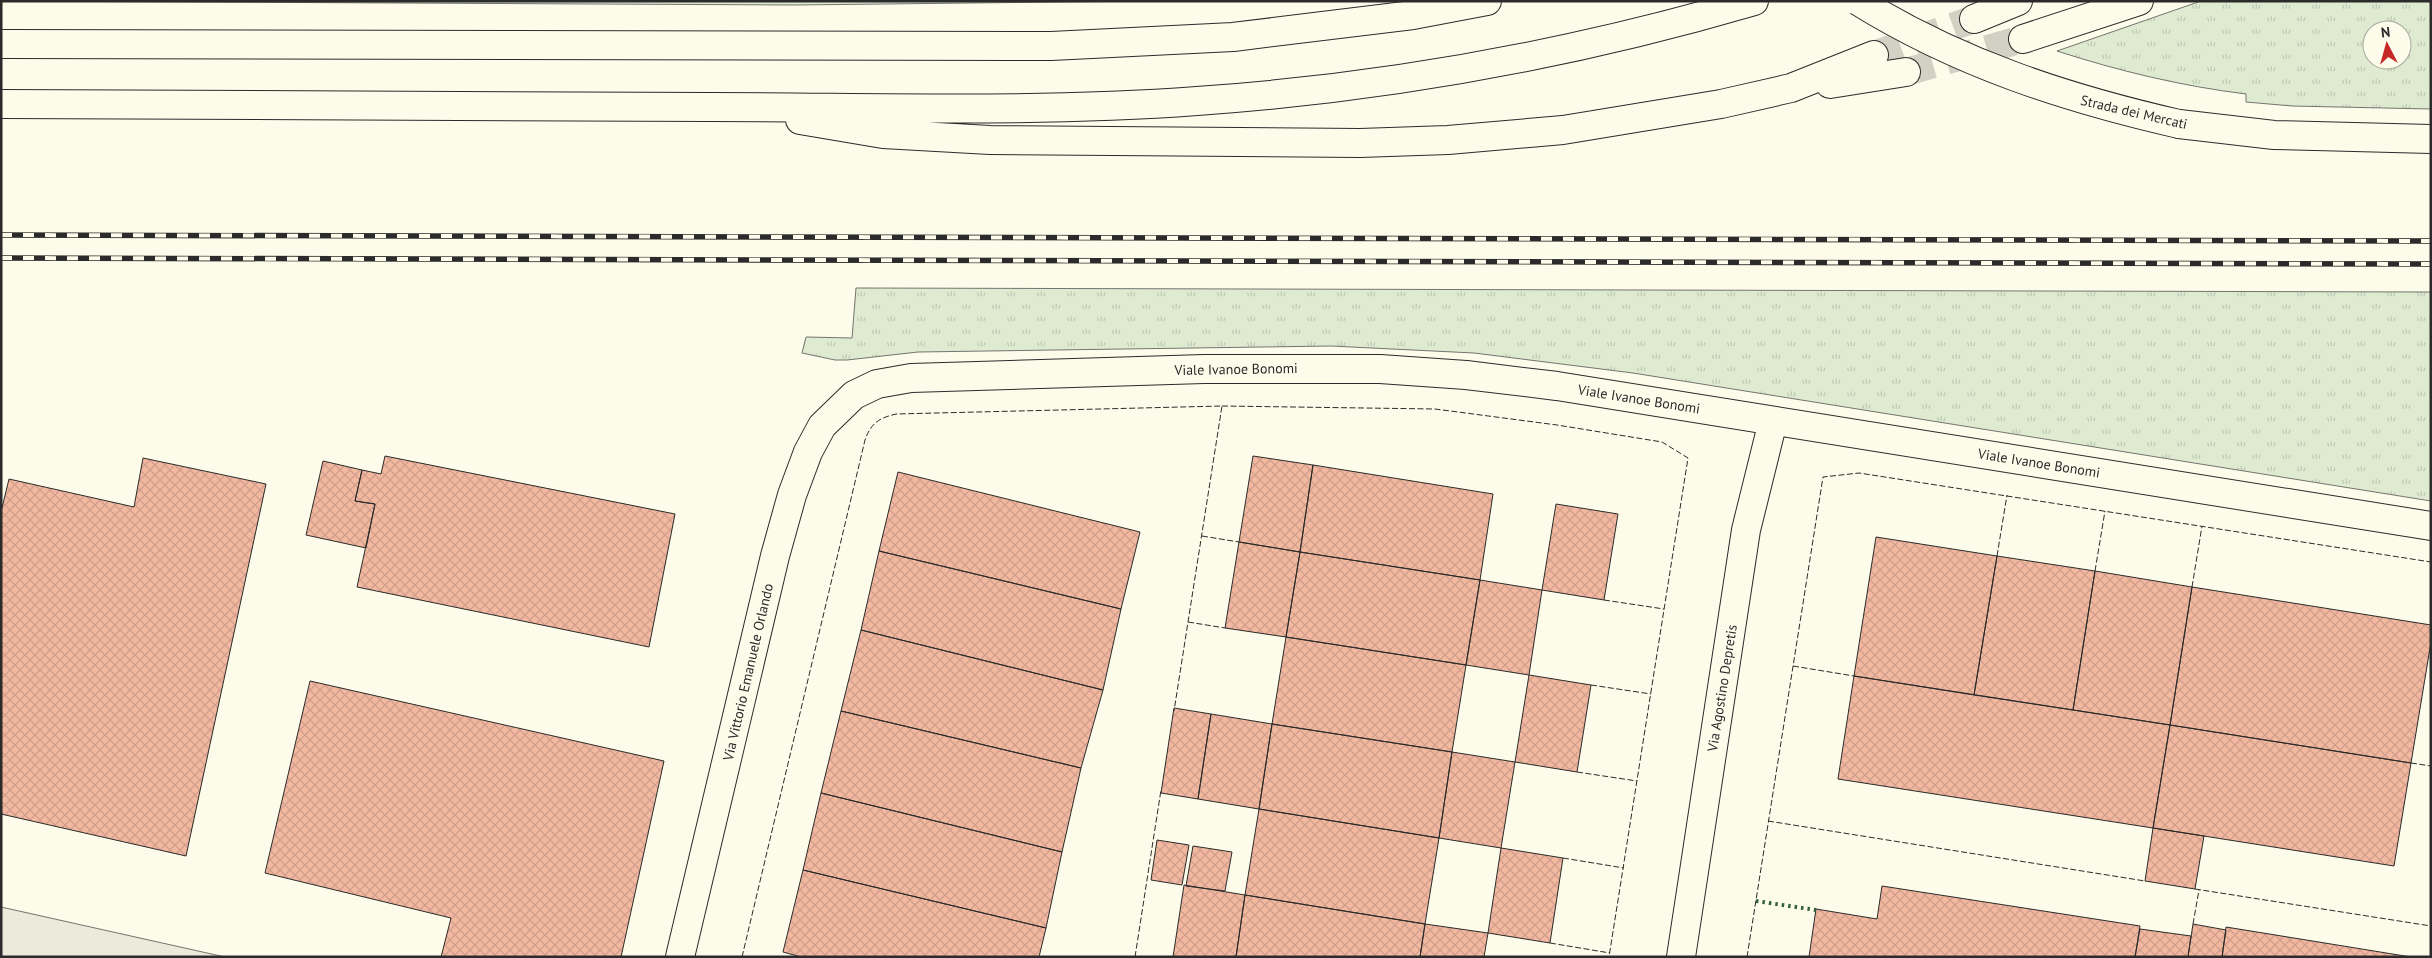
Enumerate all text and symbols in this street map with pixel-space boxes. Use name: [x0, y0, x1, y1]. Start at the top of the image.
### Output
north arrow: [2362, 20, 2412, 70]
text: N: [2380, 23, 2391, 42]
street label: Strada dei Mercati: [2079, 91, 2189, 133]
street label: Viale Ivanoe Bonomi: [1173, 359, 1298, 379]
street label: Viale Ivanoe Bonomi: [1576, 380, 1701, 418]
street label: Viale Ivanoe Bonomi: [1976, 444, 2101, 482]
street label: Via Vittorio Emanuele Orlando: [719, 582, 777, 763]
street label: Via Agostino Depretis: [1703, 623, 1741, 754]

